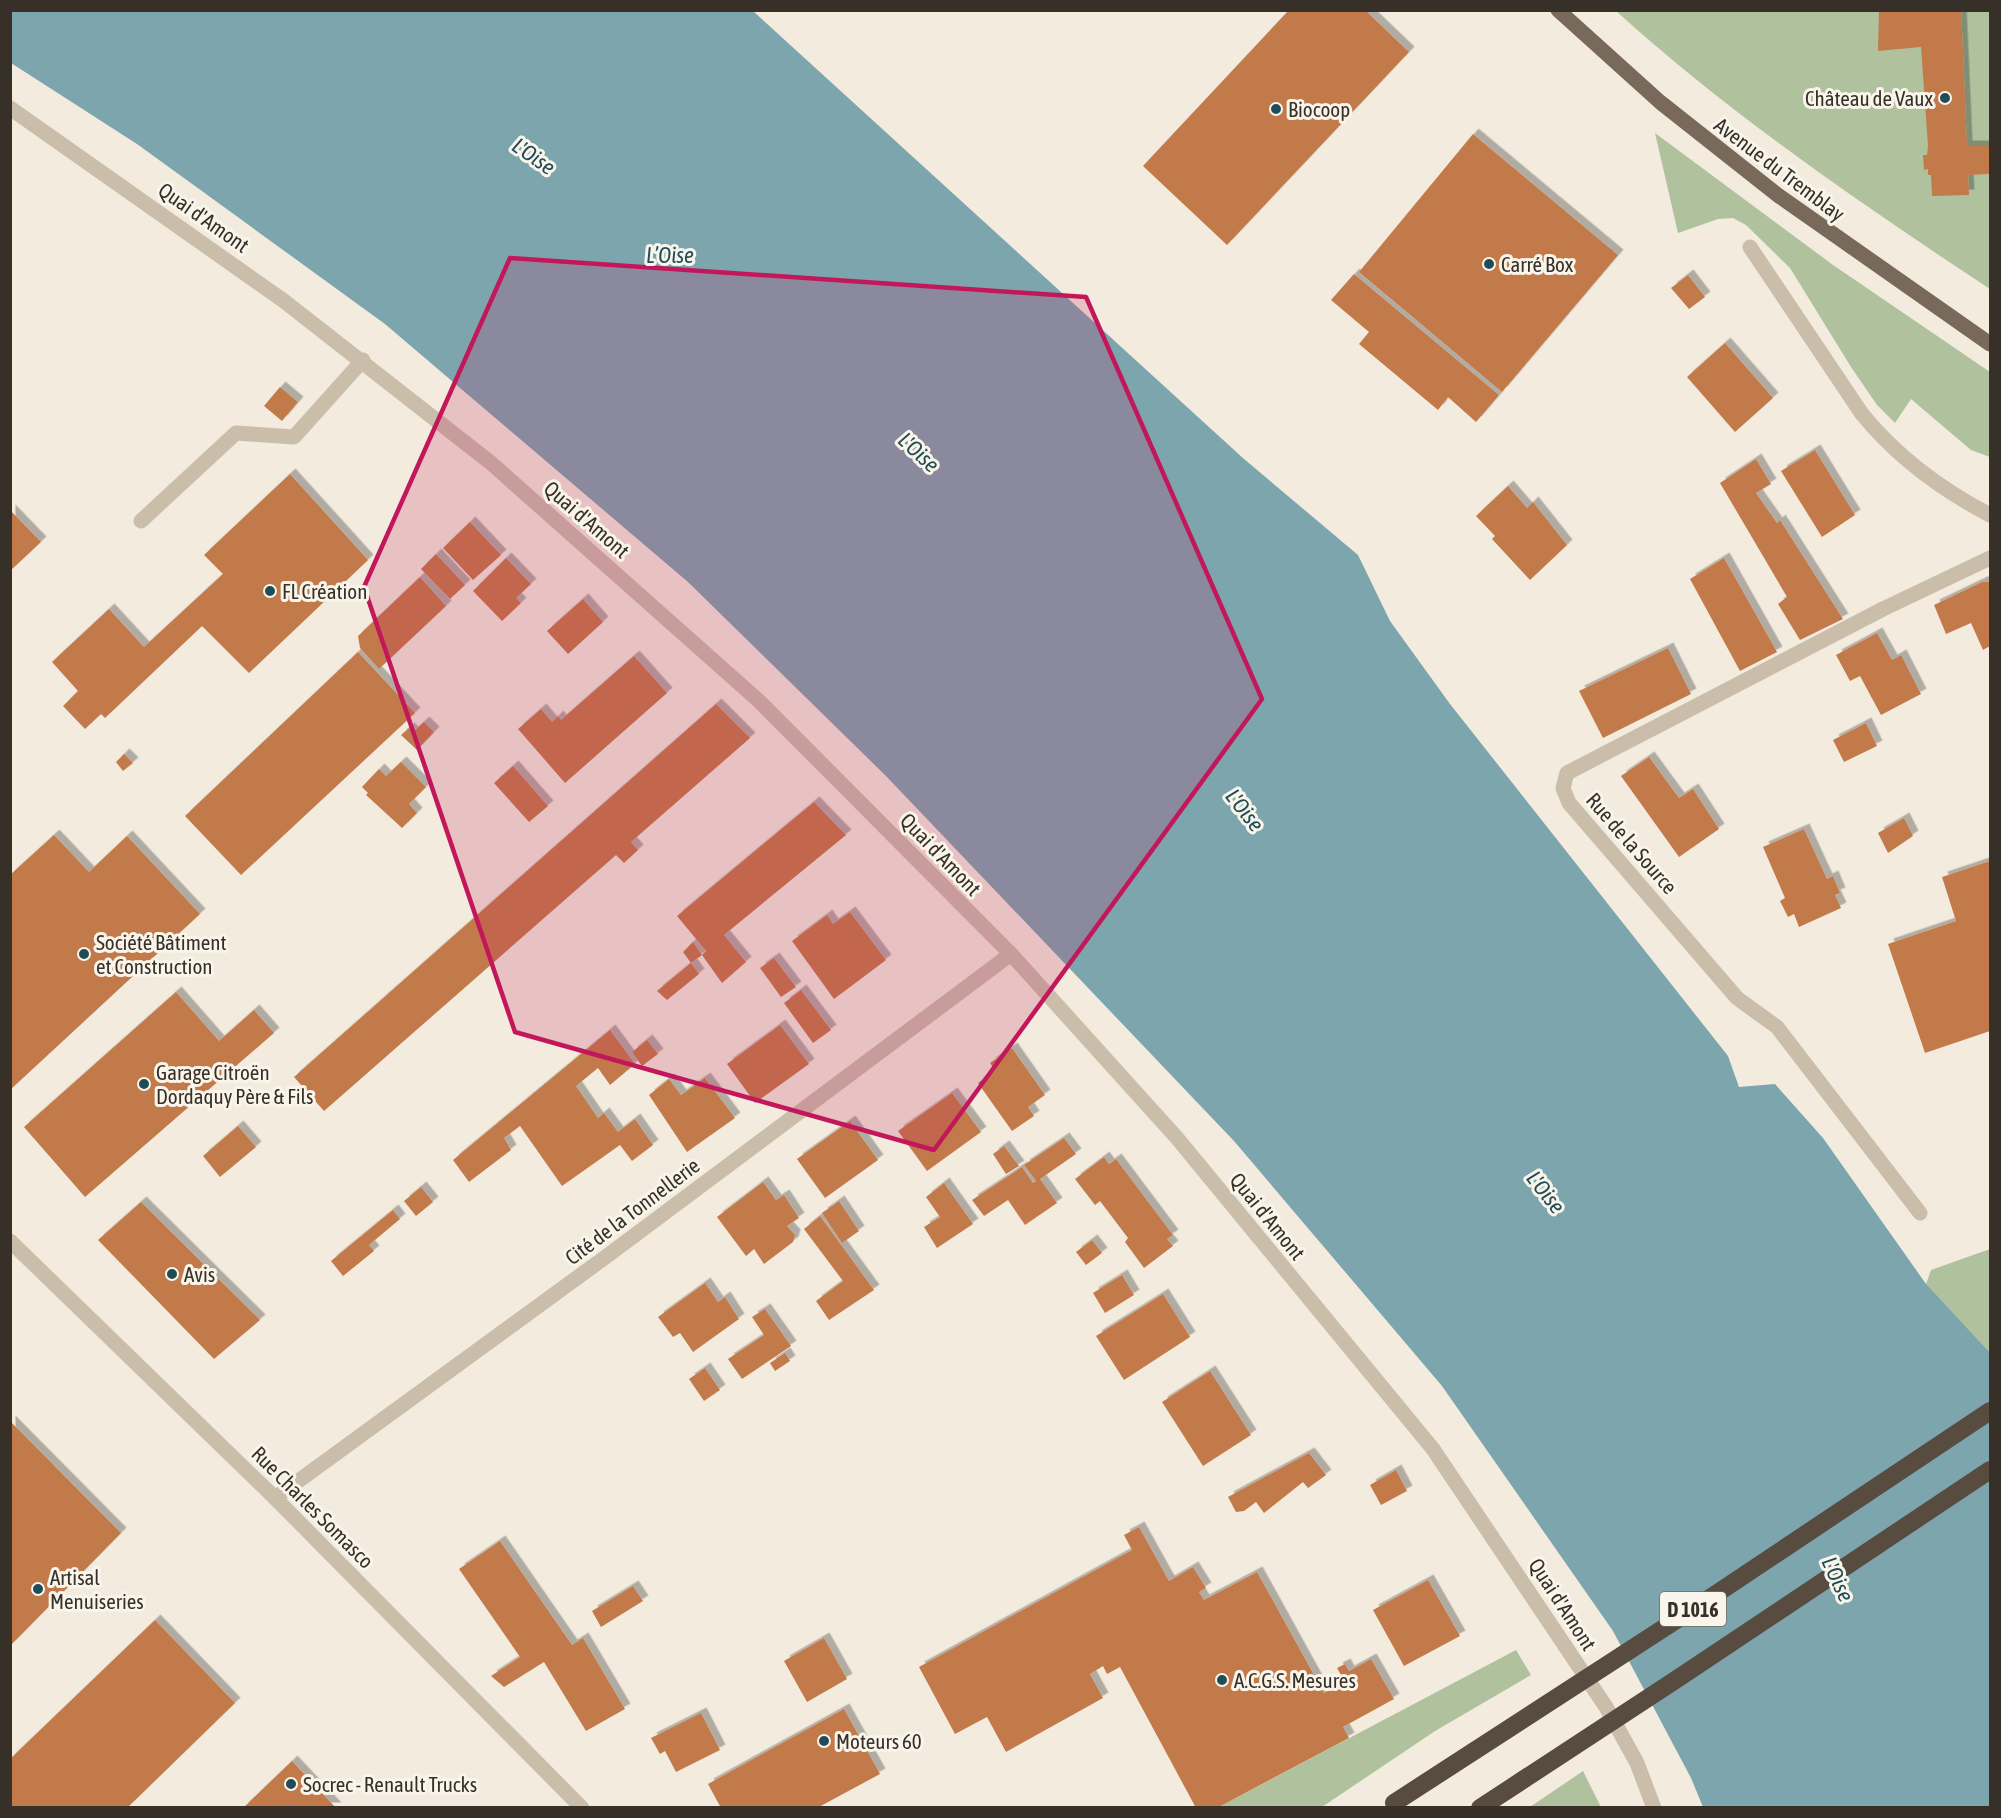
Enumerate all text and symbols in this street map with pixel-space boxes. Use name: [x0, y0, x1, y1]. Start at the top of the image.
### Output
place label: Château de Vaux: [1805, 86, 1934, 110]
marker: Château de Vaux: [1938, 91, 1952, 105]
place label: Biocoop: [1288, 97, 1350, 121]
marker: Biocoop: [1269, 102, 1283, 116]
street label: Avenue du Tremblay: [1710, 112, 1850, 226]
water label: L'Oise: [507, 132, 561, 180]
street label: Quai d'Amont: [154, 177, 254, 257]
water label: L’Oise: [646, 242, 694, 268]
place label: Carré Box: [1501, 252, 1574, 276]
marker: Carré Box: [1482, 257, 1496, 271]
water label: L'Oise: [893, 427, 945, 477]
street label: Quai d'Amont: [540, 476, 634, 562]
place label: FL Création: [282, 579, 367, 603]
marker: FL Création: [263, 584, 277, 598]
water label: L'Oise: [1220, 784, 1270, 836]
street label: Rue de la Source: [1582, 788, 1682, 898]
street label: Quai d'Amont: [896, 808, 986, 900]
place label: Société Bâtiment et Construction: [96, 930, 227, 978]
marker: Société Bâtiment et Construction: [77, 947, 91, 961]
place label: Garage Citroën Dordaquy Père & Fils: [156, 1060, 313, 1108]
marker: Garage Citroën Dordaquy Père & Fils: [137, 1077, 151, 1091]
street label: Cité de la Tonnellerie: [560, 1153, 704, 1269]
water label: L'Oise: [1521, 1166, 1571, 1218]
street label: Quai d'Amont: [1226, 1168, 1310, 1264]
place label: Avis: [184, 1262, 215, 1286]
marker: Avis: [165, 1267, 179, 1281]
street label: Rue Charles Somasco: [247, 1441, 379, 1573]
water label: L'Oise: [1816, 1552, 1860, 1606]
street label: Quai d'Amont: [1524, 1554, 1602, 1654]
place label: Artisal Menuiseries: [50, 1565, 144, 1613]
marker: Artisal Menuiseries: [31, 1582, 45, 1596]
road number: D 1016: [1660, 1592, 1726, 1626]
place label: A.C.G.S. Mesures: [1234, 1668, 1356, 1692]
marker: A.C.G.S. Mesures: [1215, 1673, 1229, 1687]
place label: Moteurs 60: [836, 1729, 922, 1753]
marker: Moteurs 60: [817, 1734, 831, 1748]
place label: Socrec - Renault Trucks: [303, 1772, 477, 1796]
marker: Socrec - Renault Trucks: [284, 1777, 298, 1791]

